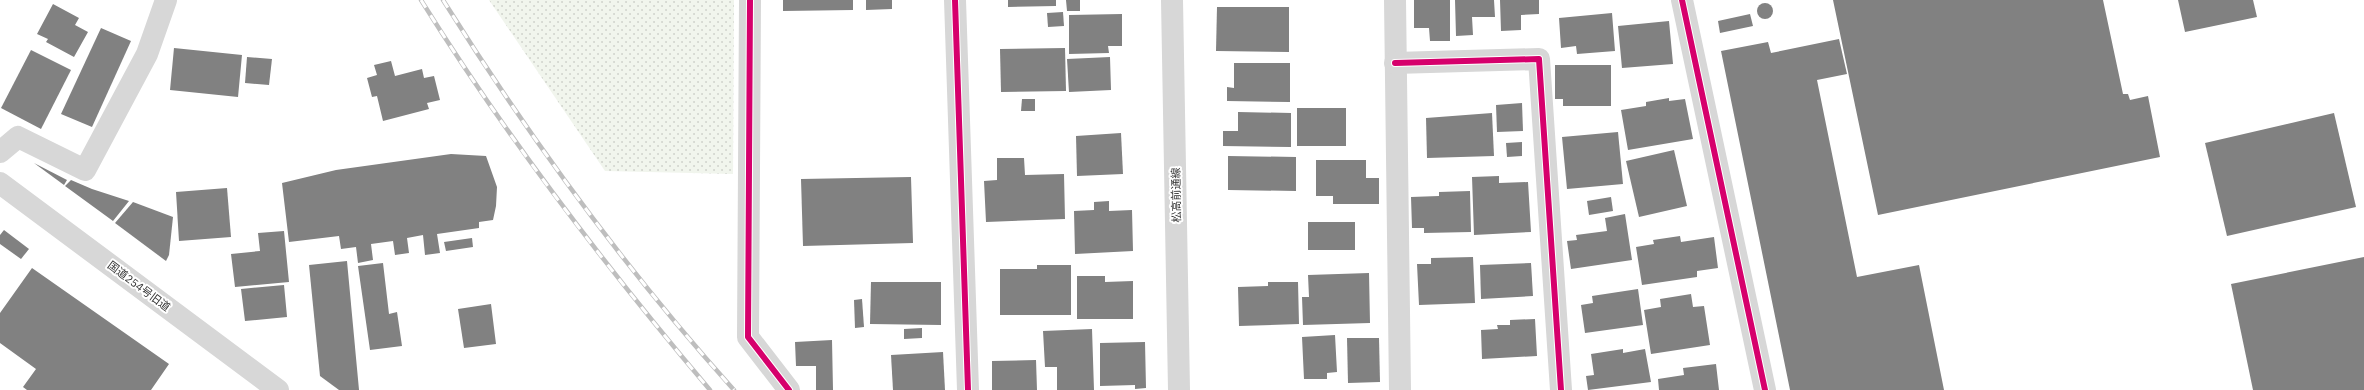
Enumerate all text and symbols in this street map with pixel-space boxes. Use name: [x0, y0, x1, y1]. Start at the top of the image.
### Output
street label: 松高前通線: [1169, 167, 1183, 223]
street label: 国道254号旧道: [105, 258, 173, 314]

